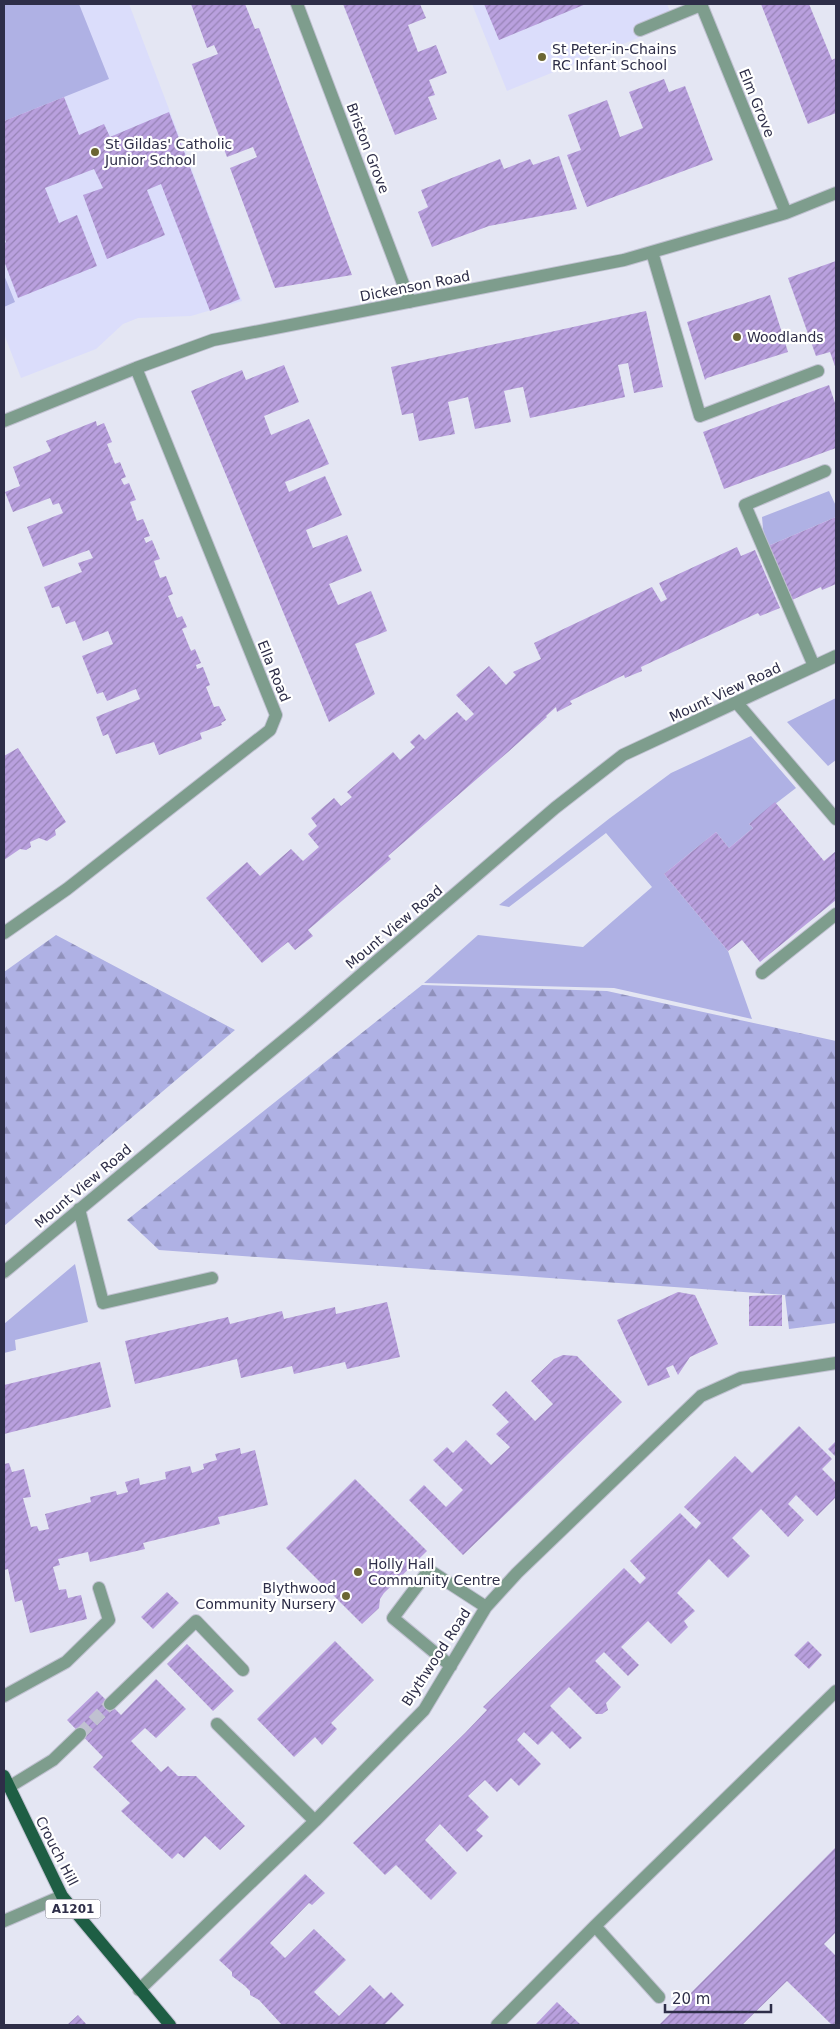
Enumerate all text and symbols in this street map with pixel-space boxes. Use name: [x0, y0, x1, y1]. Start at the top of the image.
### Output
place label: St Peter-in-Chains RC Infant School: [552, 41, 677, 73]
marker: St Peter-in-Chains RC Infant School: [536, 51, 548, 63]
street label: Elm Grove: [736, 66, 778, 140]
street label: Briston Grove: [343, 100, 393, 196]
place label: St Gildas' Catholic Junior School: [104, 136, 232, 168]
marker: St Gildas' Catholic Junior School: [89, 146, 101, 158]
street label: Dickenson Road: [359, 267, 471, 305]
place label: Woodlands: [747, 329, 824, 345]
marker: Woodlands: [731, 331, 743, 343]
street label: Ella Road: [254, 638, 294, 704]
street label: Mount View Road: [667, 659, 783, 725]
street label: Mount View Road: [342, 882, 446, 972]
street label: Mount View Road: [31, 1141, 135, 1231]
place label: Holly Hall Community Centre: [368, 1556, 500, 1588]
marker: Holly Hall Community Centre: [352, 1566, 364, 1578]
place label: Blythwood Community Nursery: [195, 1580, 336, 1612]
marker: Blythwood Community Nursery: [340, 1590, 352, 1602]
street label: Blythwood Road: [398, 1605, 474, 1709]
street label: Crouch Hill: [33, 1814, 81, 1888]
road number: A1201: [46, 1900, 100, 1918]
scale bar: [665, 1982, 771, 2014]
text: 20 m: [672, 1990, 710, 2008]

